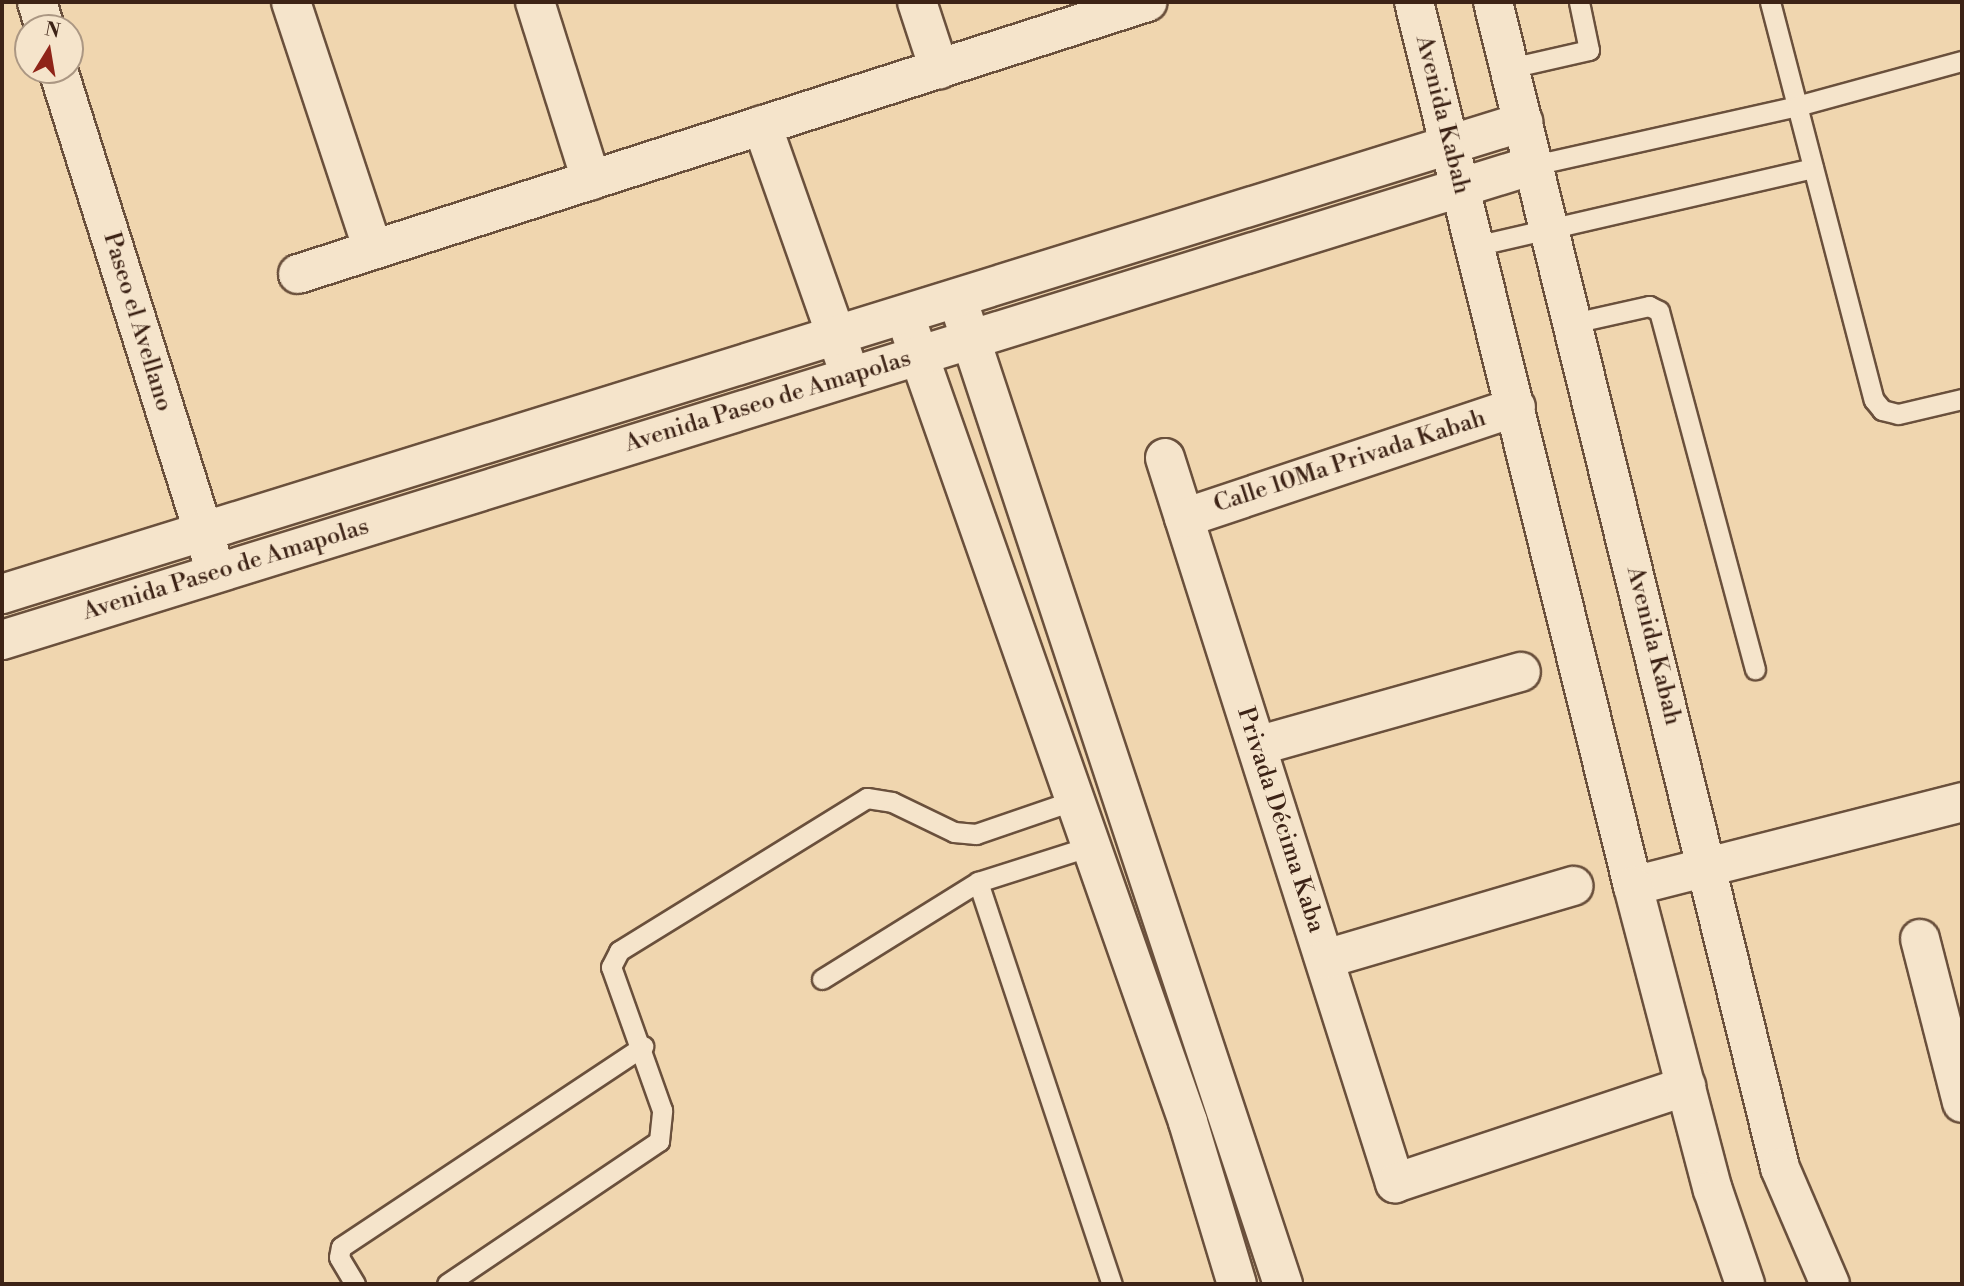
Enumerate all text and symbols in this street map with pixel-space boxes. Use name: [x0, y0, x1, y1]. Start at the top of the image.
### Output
north arrow: [14, 14, 84, 84]
text: N: [43, 17, 62, 44]
street label: Avenida Kabah: [1408, 33, 1476, 197]
street label: Paseo el Avellano: [96, 229, 178, 415]
street label: Avenida Paseo de Amapolas: [621, 345, 915, 459]
street label: Calle 10Ma Privada Kabah: [1210, 404, 1490, 520]
street label: Avenida Paseo de Amapolas: [79, 513, 373, 627]
street label: Avenida Kabah: [1619, 564, 1687, 728]
street label: Privada Décima Kaba: [1230, 704, 1330, 936]

